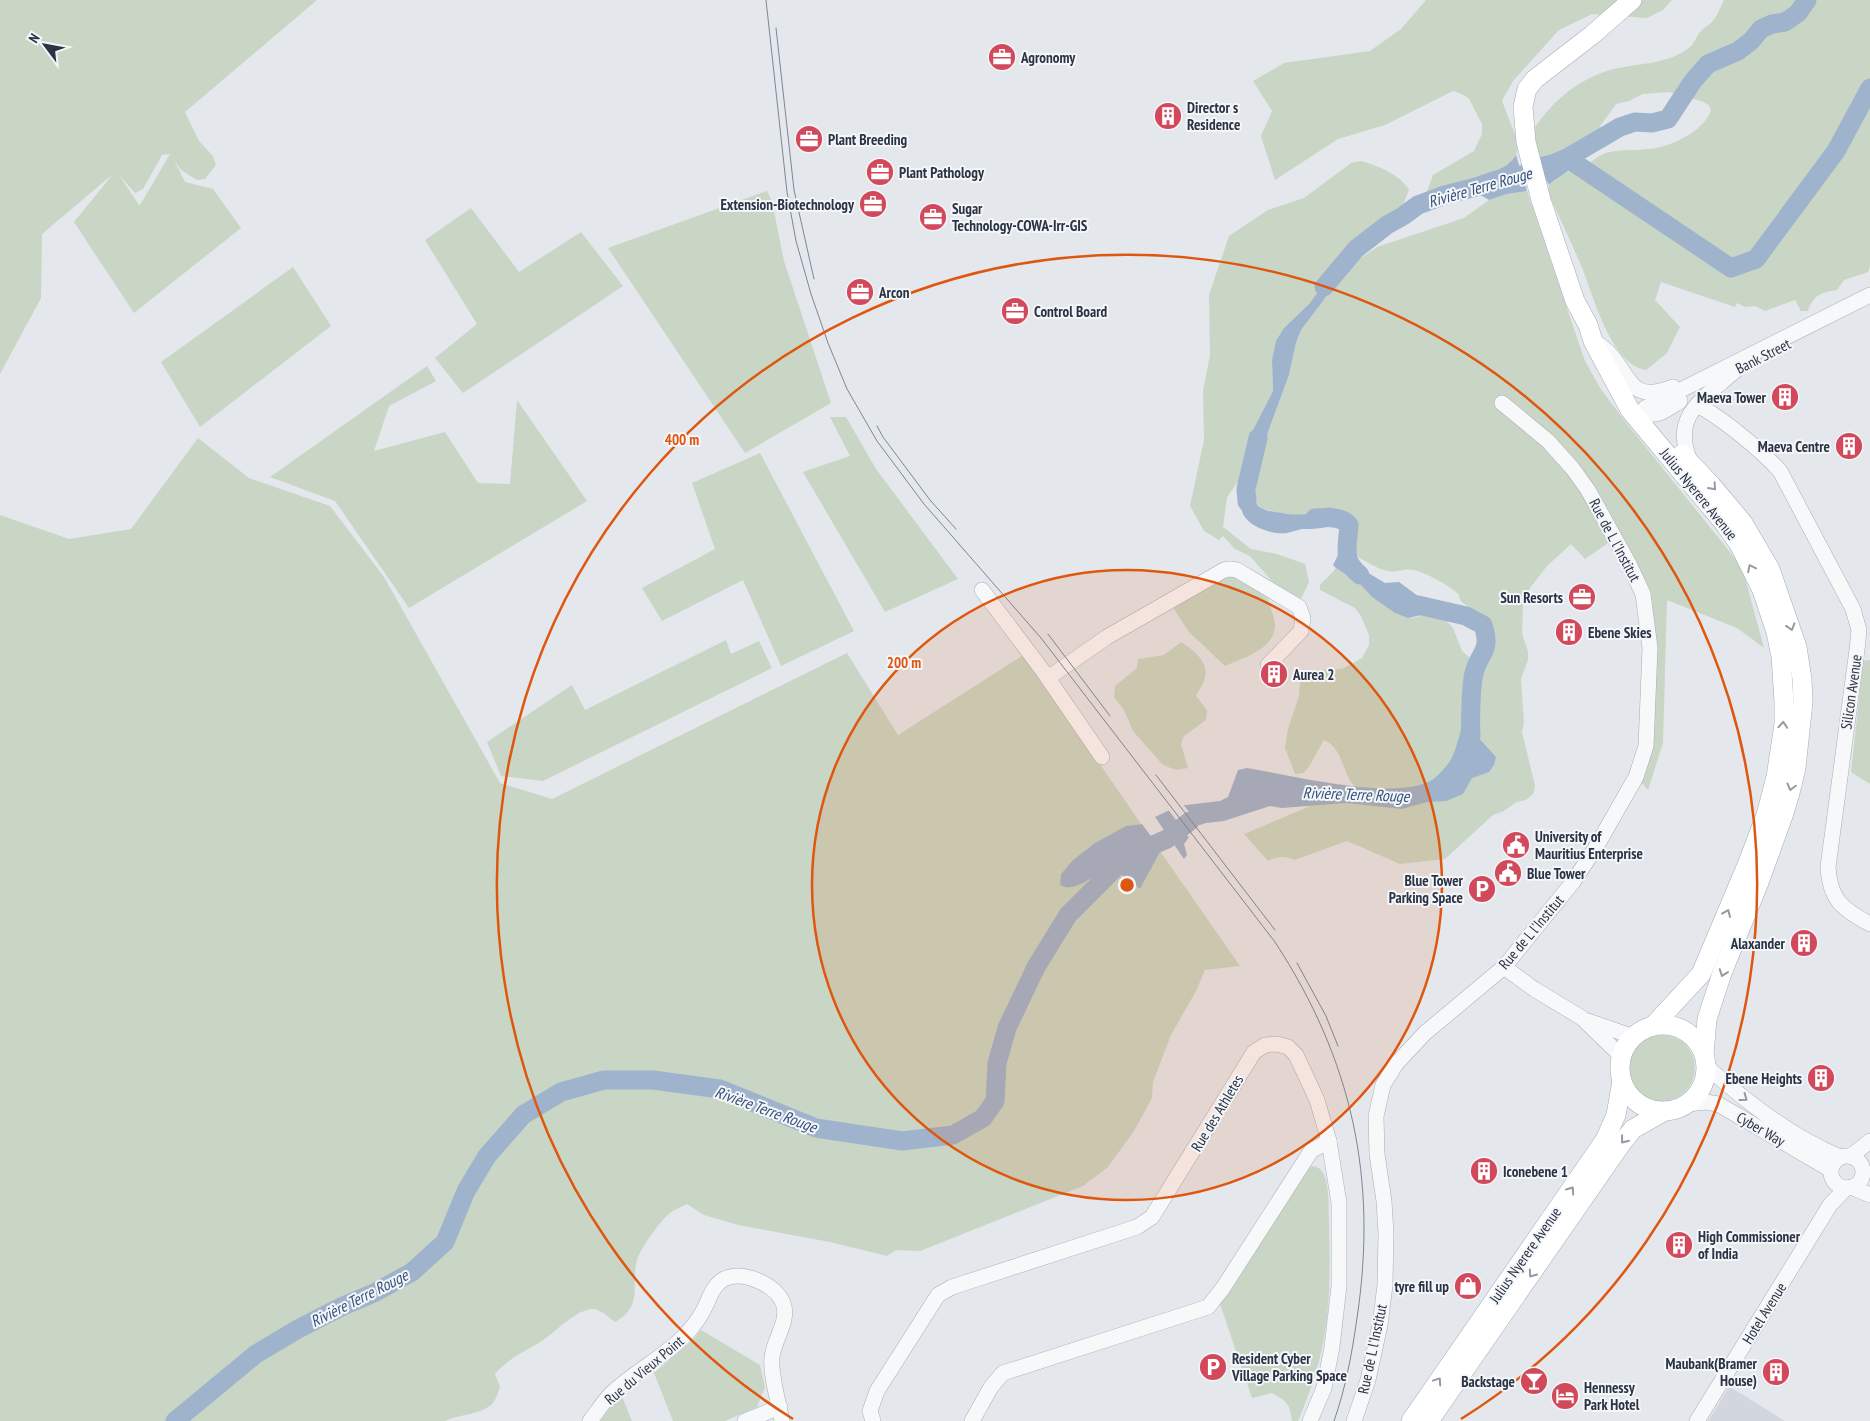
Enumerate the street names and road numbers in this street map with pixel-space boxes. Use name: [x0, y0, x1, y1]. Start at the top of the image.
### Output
street label: Bank Street: [1732, 334, 1794, 378]
street label: Julius Nyerere Avenue: [1655, 443, 1742, 544]
street label: Rue de L l'Institut: [1585, 495, 1645, 585]
street label: Silicon Avenue: [1836, 653, 1866, 731]
street label: Rue de L l'Institut: [1494, 891, 1568, 973]
street label: Rue des Athletes: [1187, 1071, 1247, 1155]
street label: Cyber Way: [1733, 1108, 1789, 1151]
street label: Julius Nyerere Avenue: [1484, 1203, 1565, 1307]
street label: Hotel Avenue: [1738, 1279, 1790, 1347]
street label: Rue de L l'Institut: [1353, 1302, 1391, 1396]
street label: Rue du Vieux Point: [601, 1331, 687, 1409]

